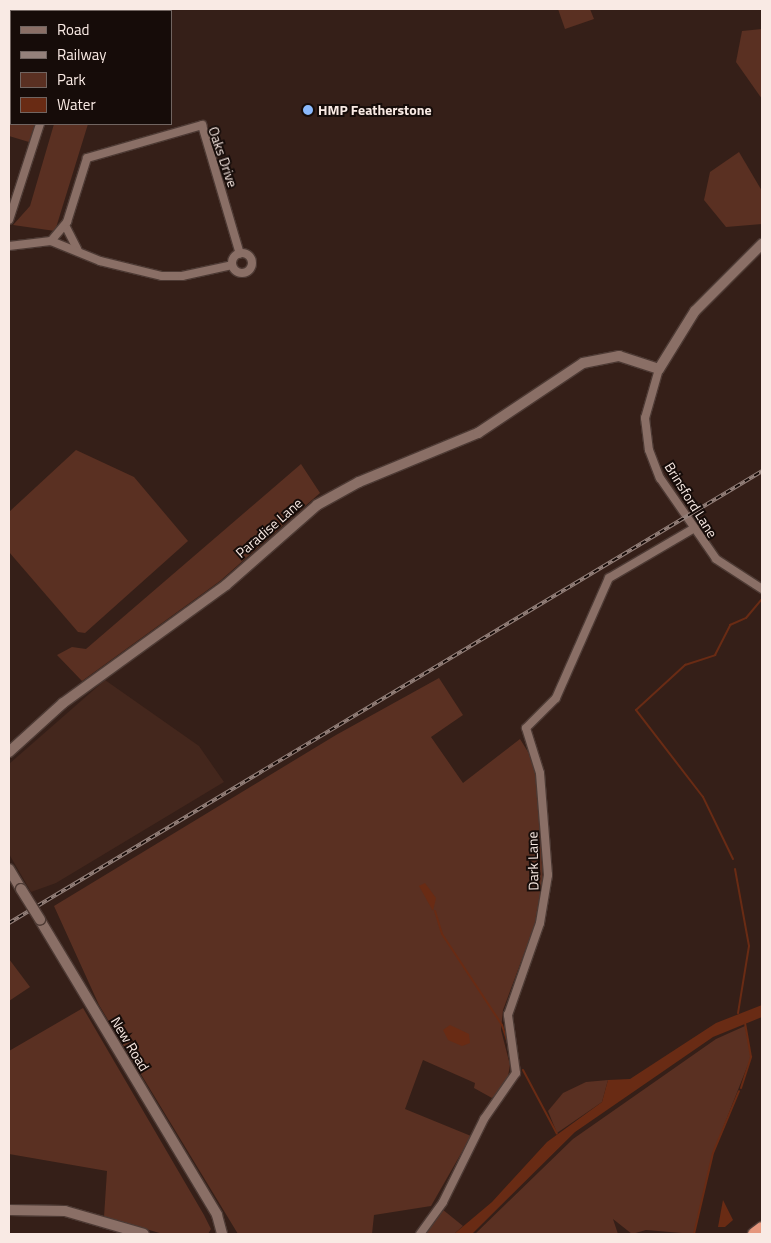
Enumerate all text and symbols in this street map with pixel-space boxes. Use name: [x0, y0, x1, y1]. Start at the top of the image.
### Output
legend: [10, 10, 172, 125]
text: Road: [57, 18, 89, 41]
text: Railway: [57, 43, 107, 66]
text: Park: [57, 68, 86, 91]
text: Water: [57, 93, 96, 116]
place label: HMP Featherstone: [318, 102, 432, 118]
marker: HMP Featherstone: [302, 104, 314, 116]
street label: Oaks Drive: [205, 124, 241, 190]
street label: Brinsford Lane: [661, 459, 721, 541]
street label: Paradise Lane: [232, 495, 306, 561]
street label: Dark Lane: [524, 831, 542, 891]
street label: New Road: [107, 1014, 153, 1074]

